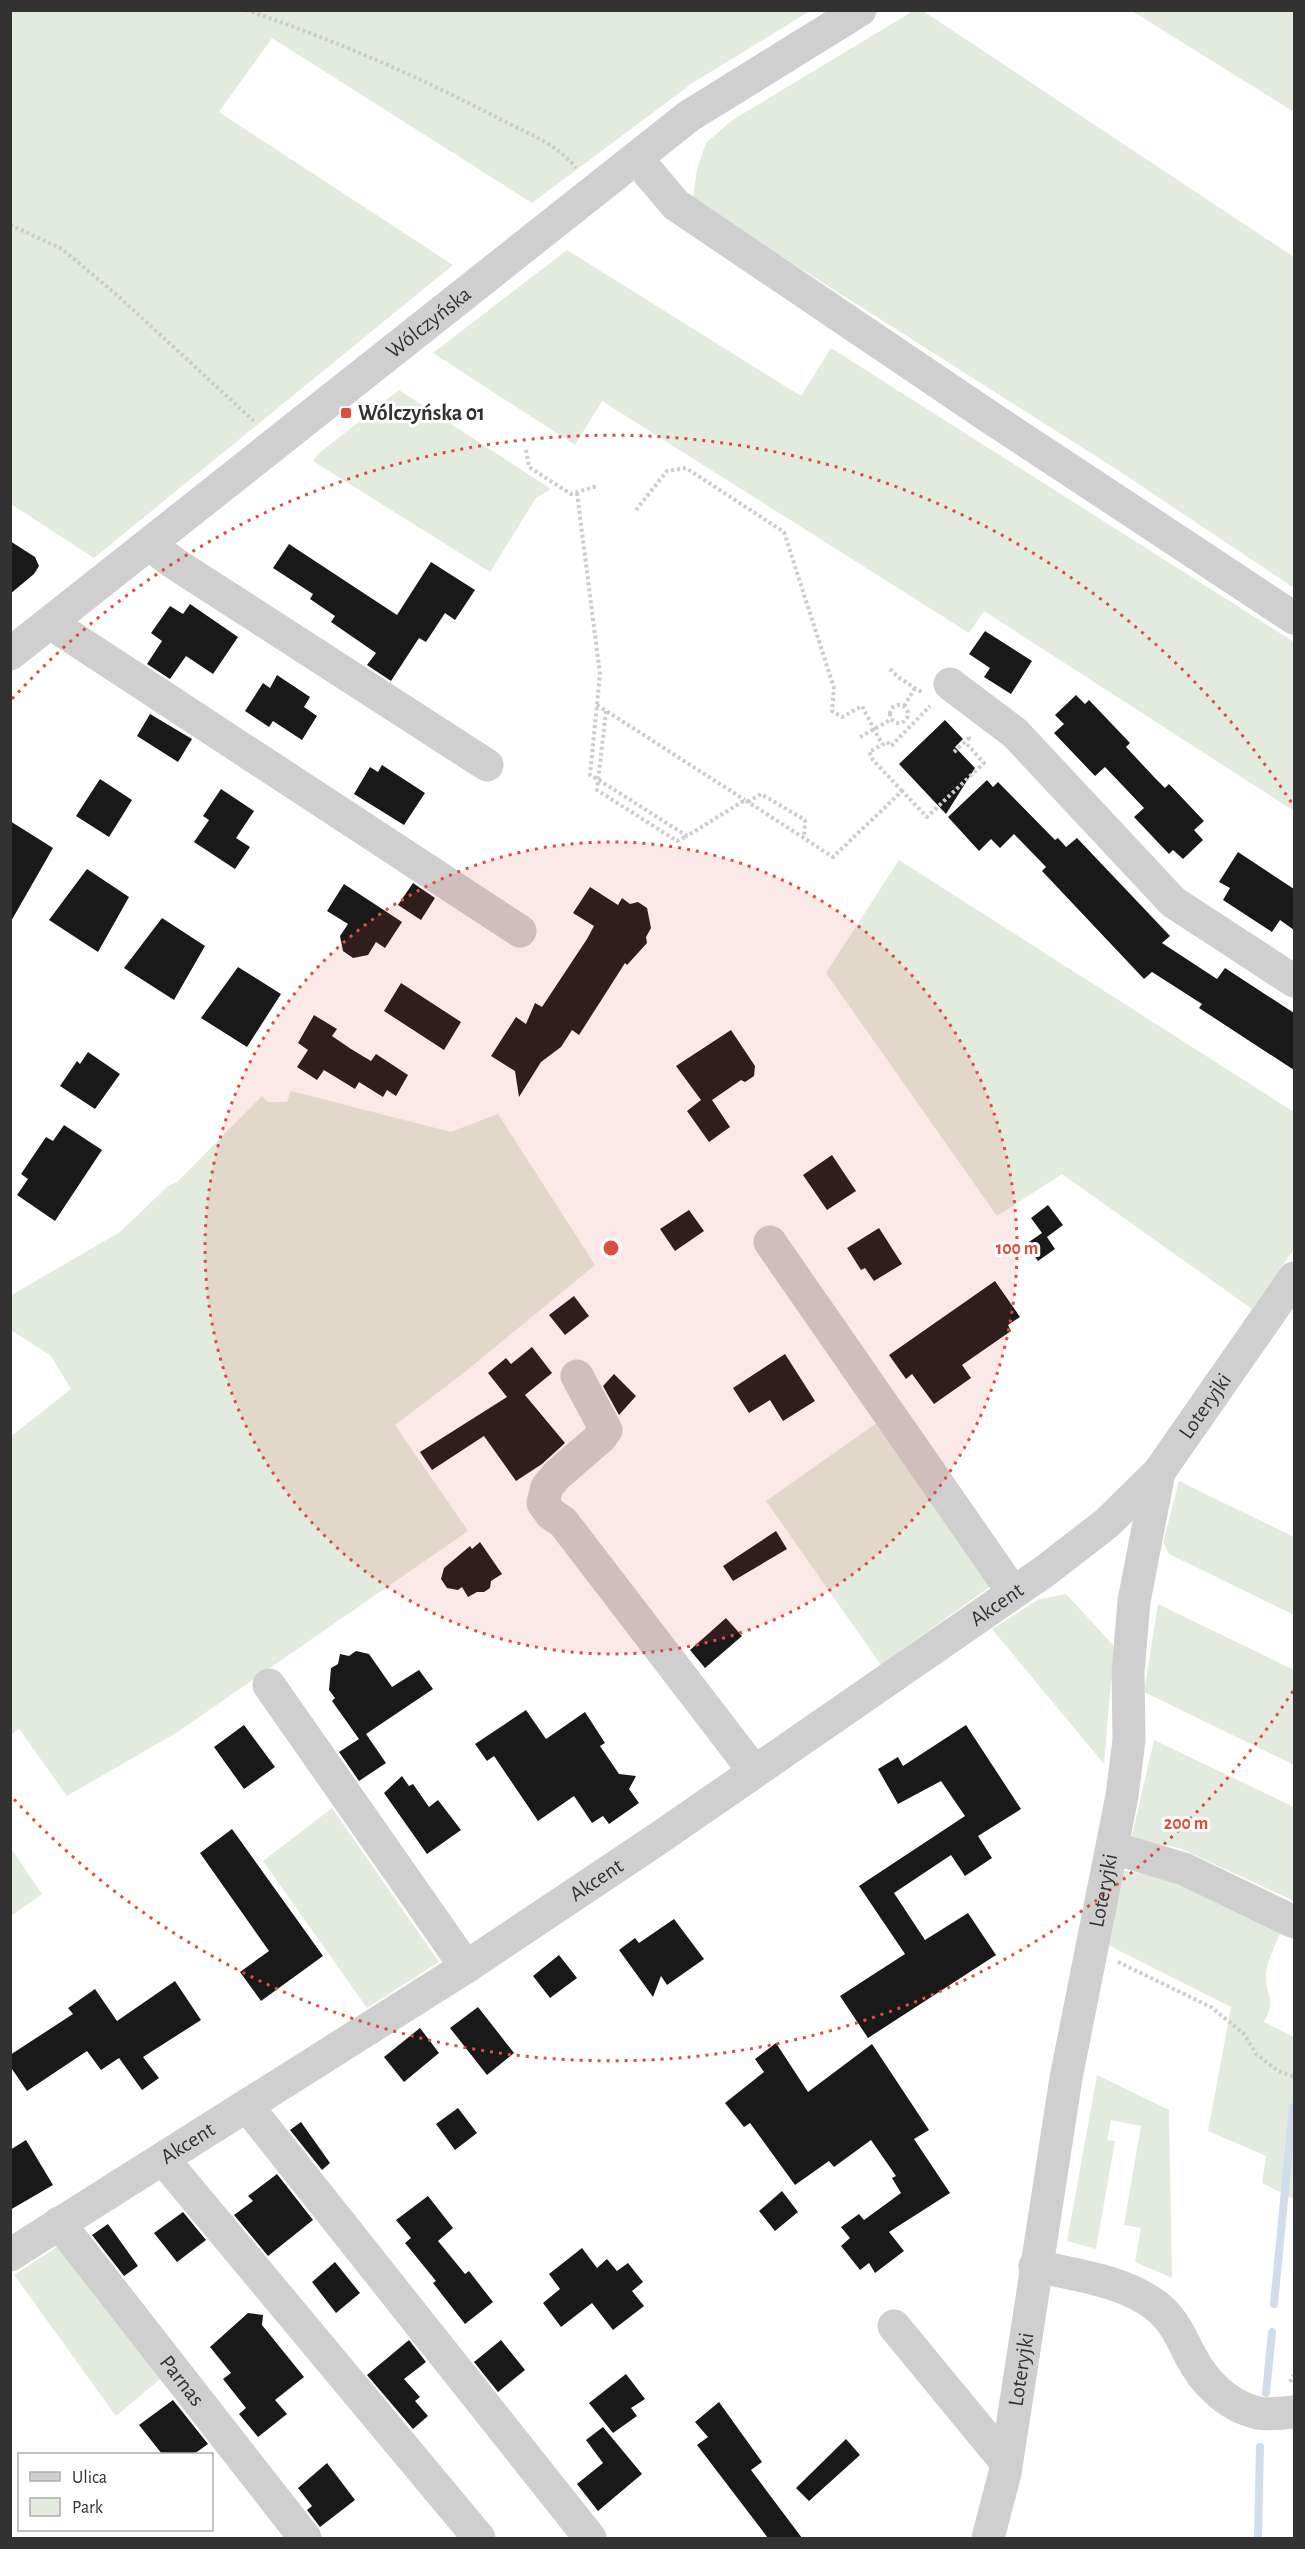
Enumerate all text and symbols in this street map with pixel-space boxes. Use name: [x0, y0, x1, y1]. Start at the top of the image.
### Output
street label: Wólczyńska: [382, 282, 475, 362]
place label: Wólczyńska 01: [358, 402, 485, 425]
marker: Wólczyńska 01: [339, 406, 353, 420]
centre of rings: [601, 1238, 621, 1258]
text: 100 m: [996, 1240, 1038, 1258]
street label: Loteryjki: [1175, 1369, 1235, 1443]
street label: Akcent: [966, 1579, 1027, 1630]
text: 200 m: [1164, 1815, 1208, 1833]
street label: Loteryjki: [1085, 1852, 1121, 1929]
street label: Akcent: [565, 1854, 627, 1906]
street label: Akcent: [157, 2118, 219, 2168]
street label: Loteryjki: [1004, 2331, 1038, 2408]
street label: Parnas: [156, 2351, 208, 2410]
legend: [18, 2453, 213, 2531]
text: Ulica: [72, 2469, 107, 2487]
text: Park: [72, 2499, 104, 2517]

